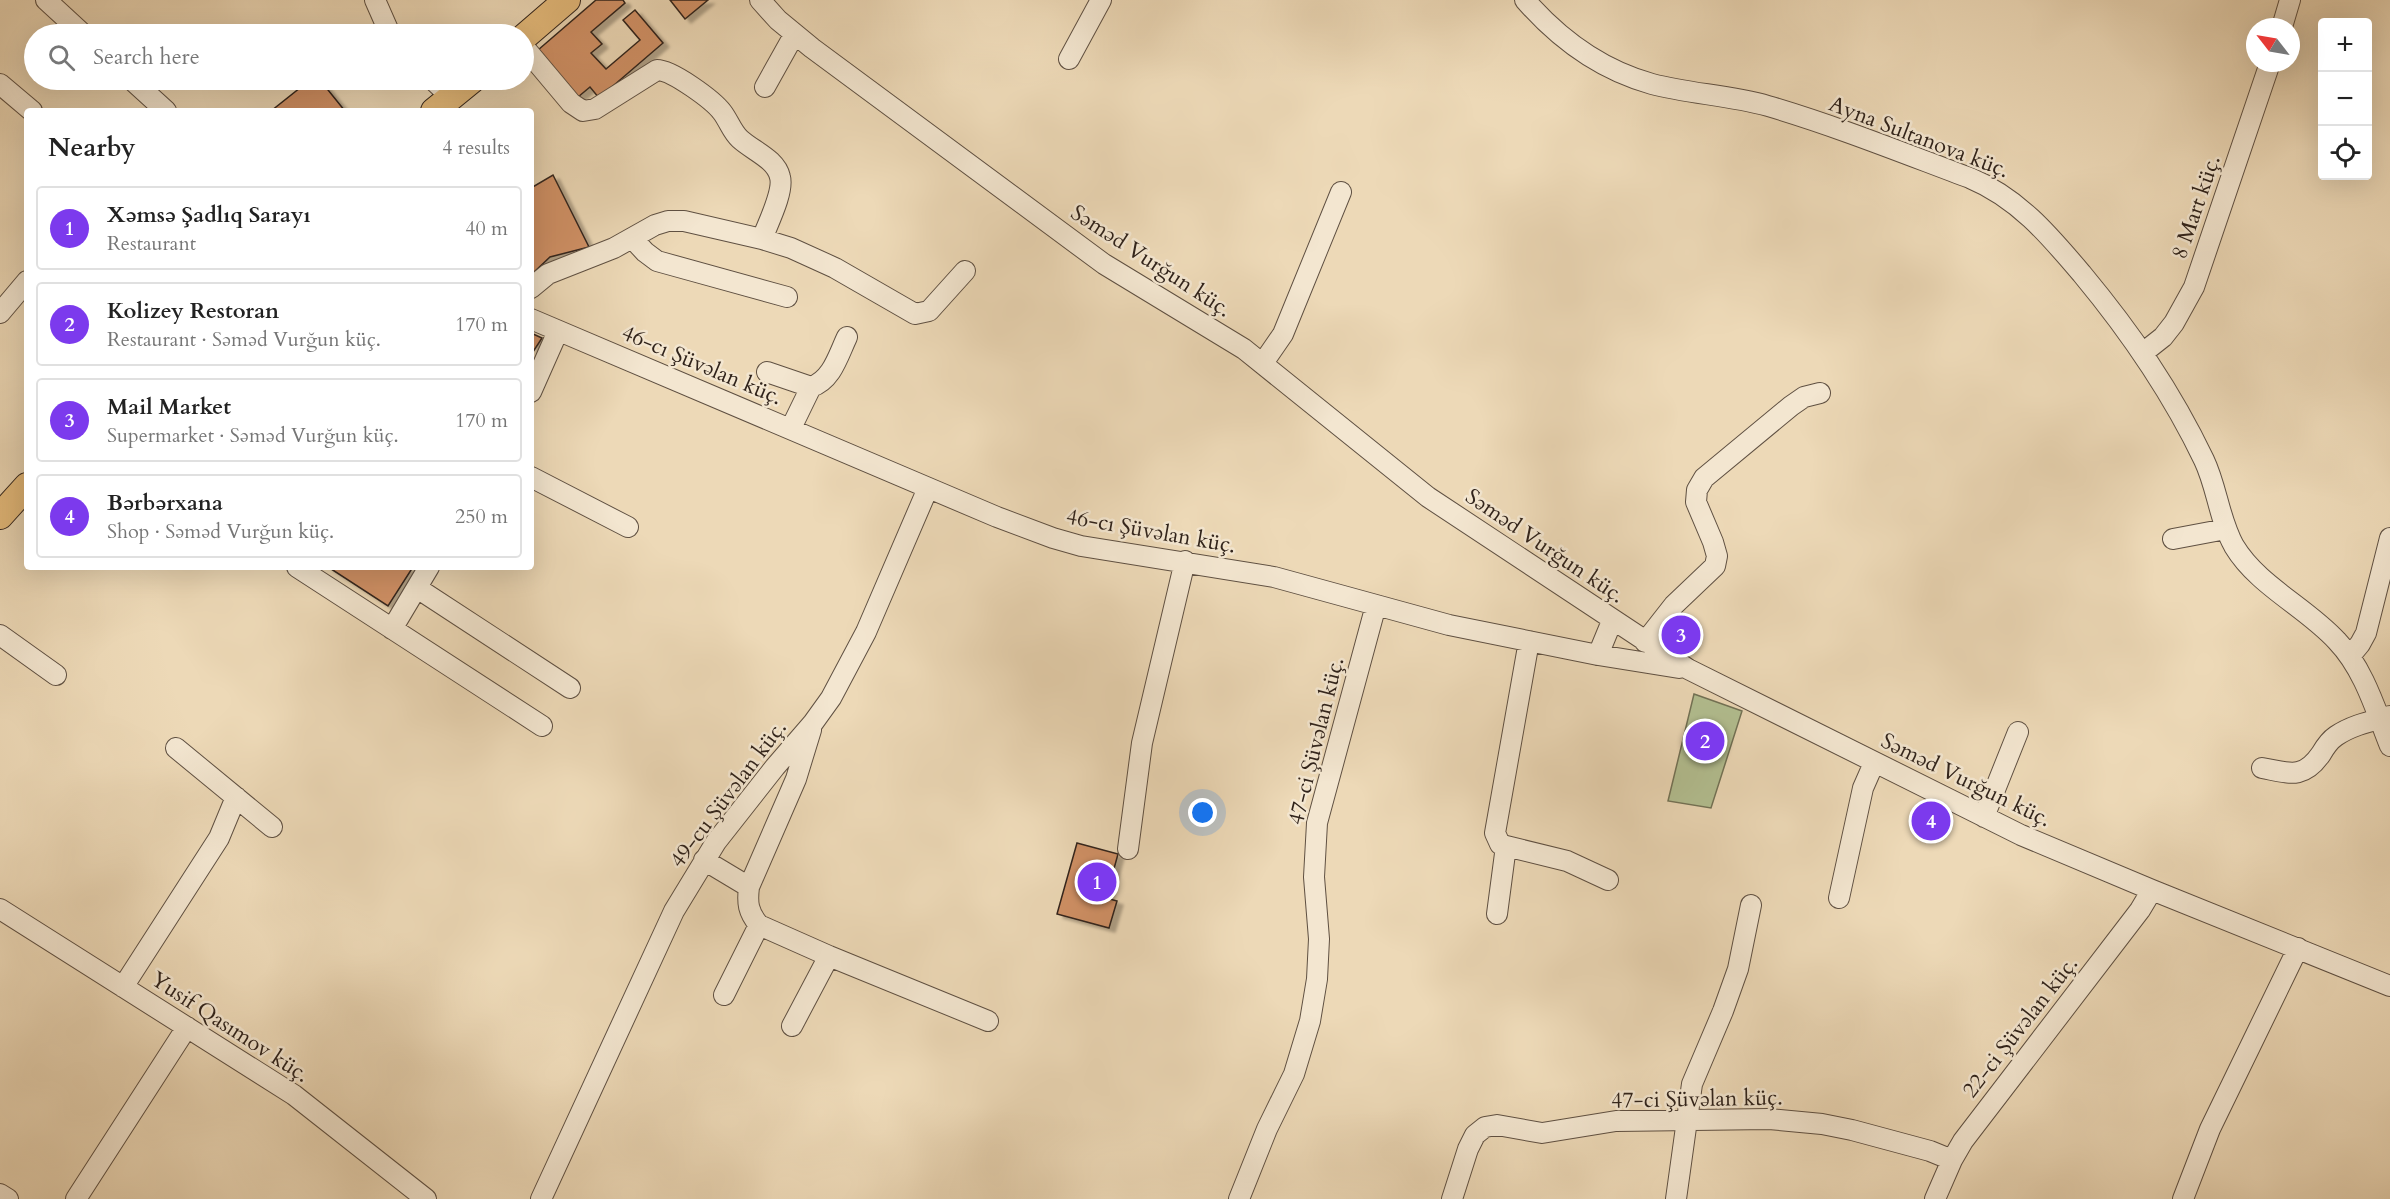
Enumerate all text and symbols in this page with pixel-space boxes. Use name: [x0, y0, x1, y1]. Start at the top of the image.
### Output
north arrow: [2246, 18, 2300, 72]
map controls: [2318, 18, 2372, 180]
button: +: [2318, 18, 2372, 72]
search box: [24, 24, 534, 90]
icon: search: [45, 41, 78, 74]
text: Search here: [93, 42, 200, 72]
button: −: [2318, 72, 2372, 126]
street label: Ayna Sultanova küç.: [1825, 89, 2013, 185]
button: locate: [2318, 126, 2372, 180]
text: Nearby: [48, 130, 136, 165]
text: 4 results: [442, 134, 510, 161]
street label: 8 Mart küç.: [2164, 151, 2228, 263]
street label: Səməd Vurğun küç.: [1065, 198, 1237, 324]
text: Xəmsə Şadlıq Sarayı: [107, 200, 311, 230]
text: 1: [64, 215, 75, 242]
text: 40 m: [465, 215, 508, 242]
text: Restaurant: [107, 230, 196, 257]
text: Kolizey Restoran: [107, 296, 279, 326]
text: 2: [64, 311, 75, 338]
text: 170 m: [455, 311, 508, 338]
street label: 46-cı Şüvəlan küç.: [617, 318, 787, 412]
text: Restaurant · Səməd Vurğun küç.: [107, 326, 381, 353]
text: Mail Market: [107, 392, 231, 422]
text: 3: [64, 407, 75, 434]
text: 170 m: [455, 407, 508, 434]
text: Supermarket · Səməd Vurğun küç.: [107, 422, 399, 449]
street label: Səməd Vurğun küç.: [1460, 482, 1630, 610]
text: Bərbərxana: [107, 488, 223, 518]
street label: 46-cı Şüvəlan küç.: [1064, 501, 1238, 561]
text: 4: [64, 503, 75, 530]
text: 250 m: [455, 503, 508, 530]
text: Shop · Səməd Vurğun küç.: [107, 518, 334, 545]
pin: 3: [1662, 612, 1700, 658]
street label: 47-ci Şüvəlan küç.: [1281, 654, 1351, 828]
street label: 49-cu Şüvəlan küç.: [663, 714, 793, 874]
pin: 2: [1686, 718, 1724, 764]
street label: Səməd Vurğun küç.: [1876, 726, 2056, 834]
your location: [1188, 798, 1217, 827]
pin: 4: [1912, 798, 1950, 844]
pin: 1: [1078, 860, 1116, 904]
street label: 22-ci Şüvəlan küç.: [1955, 950, 2085, 1104]
street label: Yusif Qasımov küç.: [145, 964, 315, 1090]
street label: 47-ci Şüvəlan küç.: [1611, 1083, 1783, 1115]

